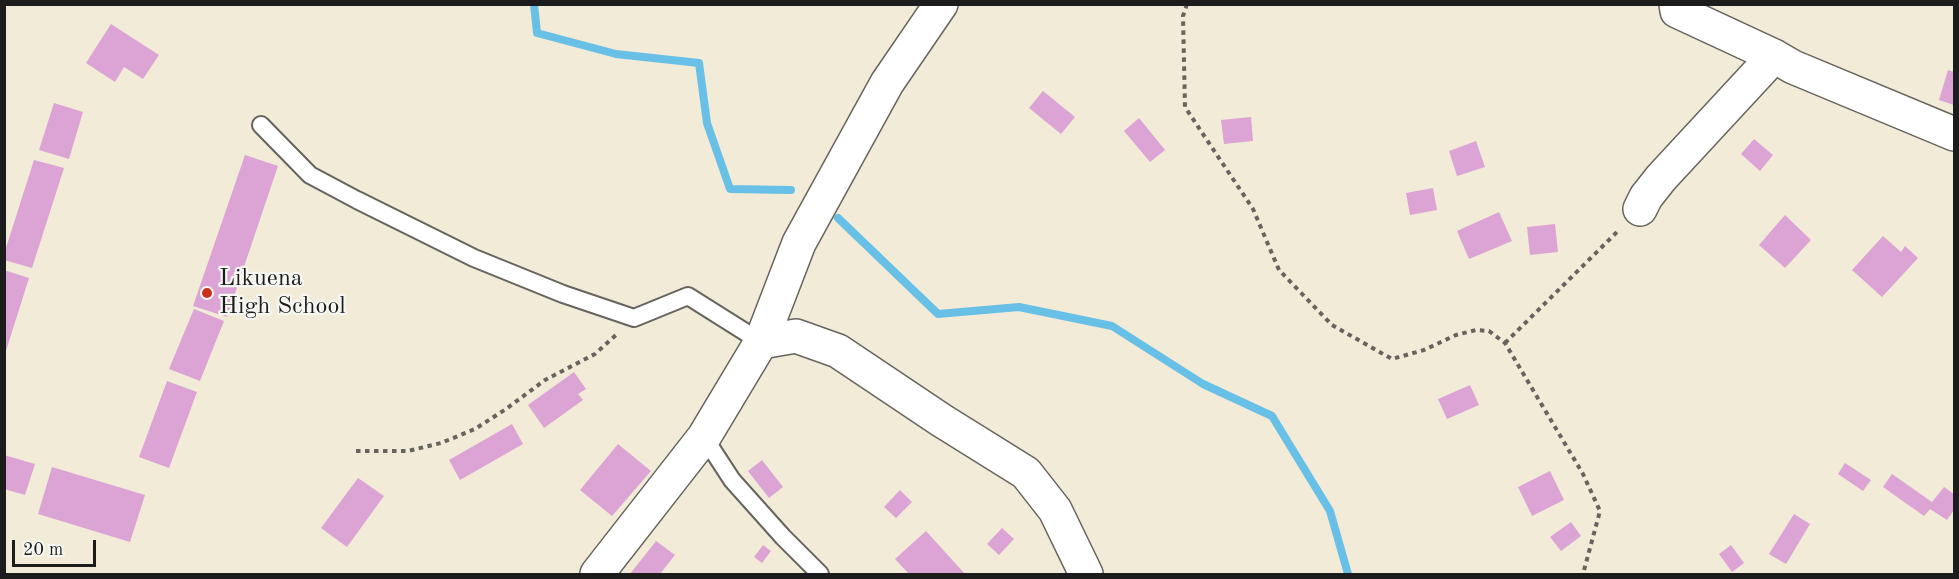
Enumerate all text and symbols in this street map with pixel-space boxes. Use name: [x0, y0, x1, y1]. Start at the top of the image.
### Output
place label: Likuena High School: [219, 265, 346, 321]
marker: Likuena High School: [200, 286, 214, 300]
scale bar: [15, 528, 99, 566]
text: 20 m: [23, 541, 63, 559]

